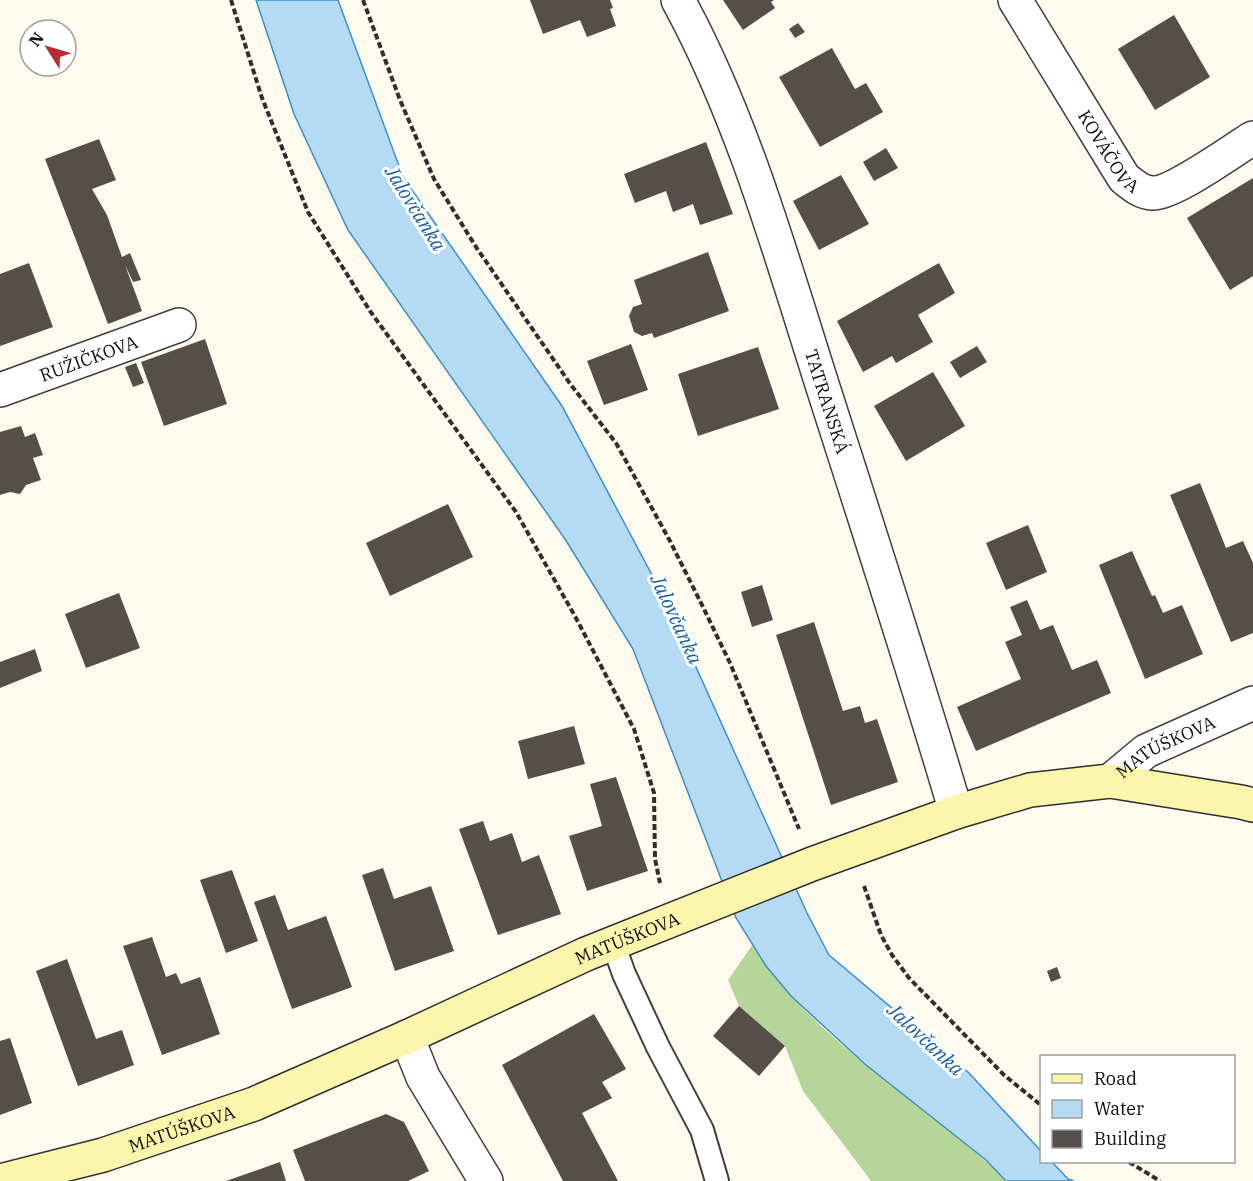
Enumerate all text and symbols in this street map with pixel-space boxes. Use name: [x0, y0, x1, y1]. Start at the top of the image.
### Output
north arrow: [18, 18, 78, 78]
text: N: [24, 28, 48, 50]
street label: KOVÁČOVA: [1073, 105, 1145, 198]
water label: Jalovčanka: [379, 159, 453, 256]
street label: RUŽIČKOVA: [36, 329, 141, 386]
street label: TATRANSKÁ: [800, 347, 855, 457]
water label: Jalovčanka: [644, 569, 710, 668]
street label: MATÚŠKOVA: [1111, 710, 1219, 783]
street label: MATÚŠKOVA: [571, 906, 683, 969]
water label: Jalovčanka: [881, 996, 970, 1082]
legend: [1040, 1055, 1235, 1163]
text: Road: [1094, 1067, 1137, 1090]
text: Water: [1094, 1097, 1144, 1120]
street label: MATÚŠKOVA: [125, 1100, 238, 1157]
text: Building: [1094, 1127, 1166, 1150]

